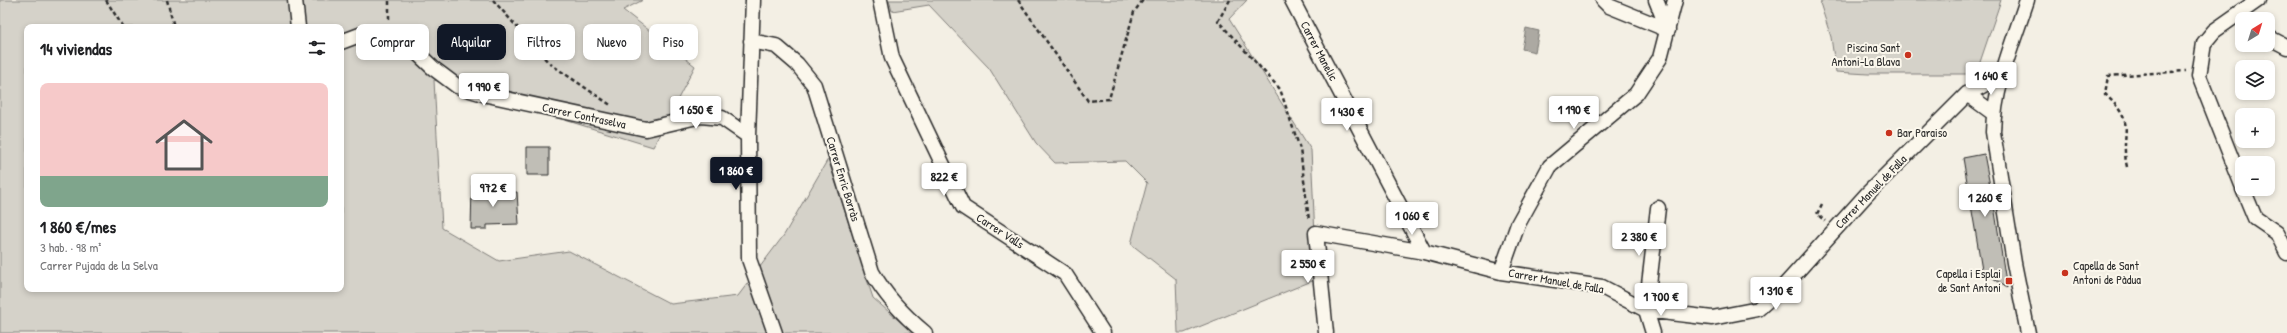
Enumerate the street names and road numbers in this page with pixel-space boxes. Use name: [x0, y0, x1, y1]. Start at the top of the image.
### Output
street label: Carrer Manelic: [1297, 18, 1342, 84]
street label: Carrer Contraselva: [541, 98, 628, 133]
street label: Carrer Enric Borràs: [823, 134, 865, 224]
street label: Carrer Manuel de Falla: [1831, 151, 1911, 232]
street label: Carrer Valls: [973, 209, 1028, 253]
street label: Carrer Manuel de Falla: [1507, 264, 1605, 297]

